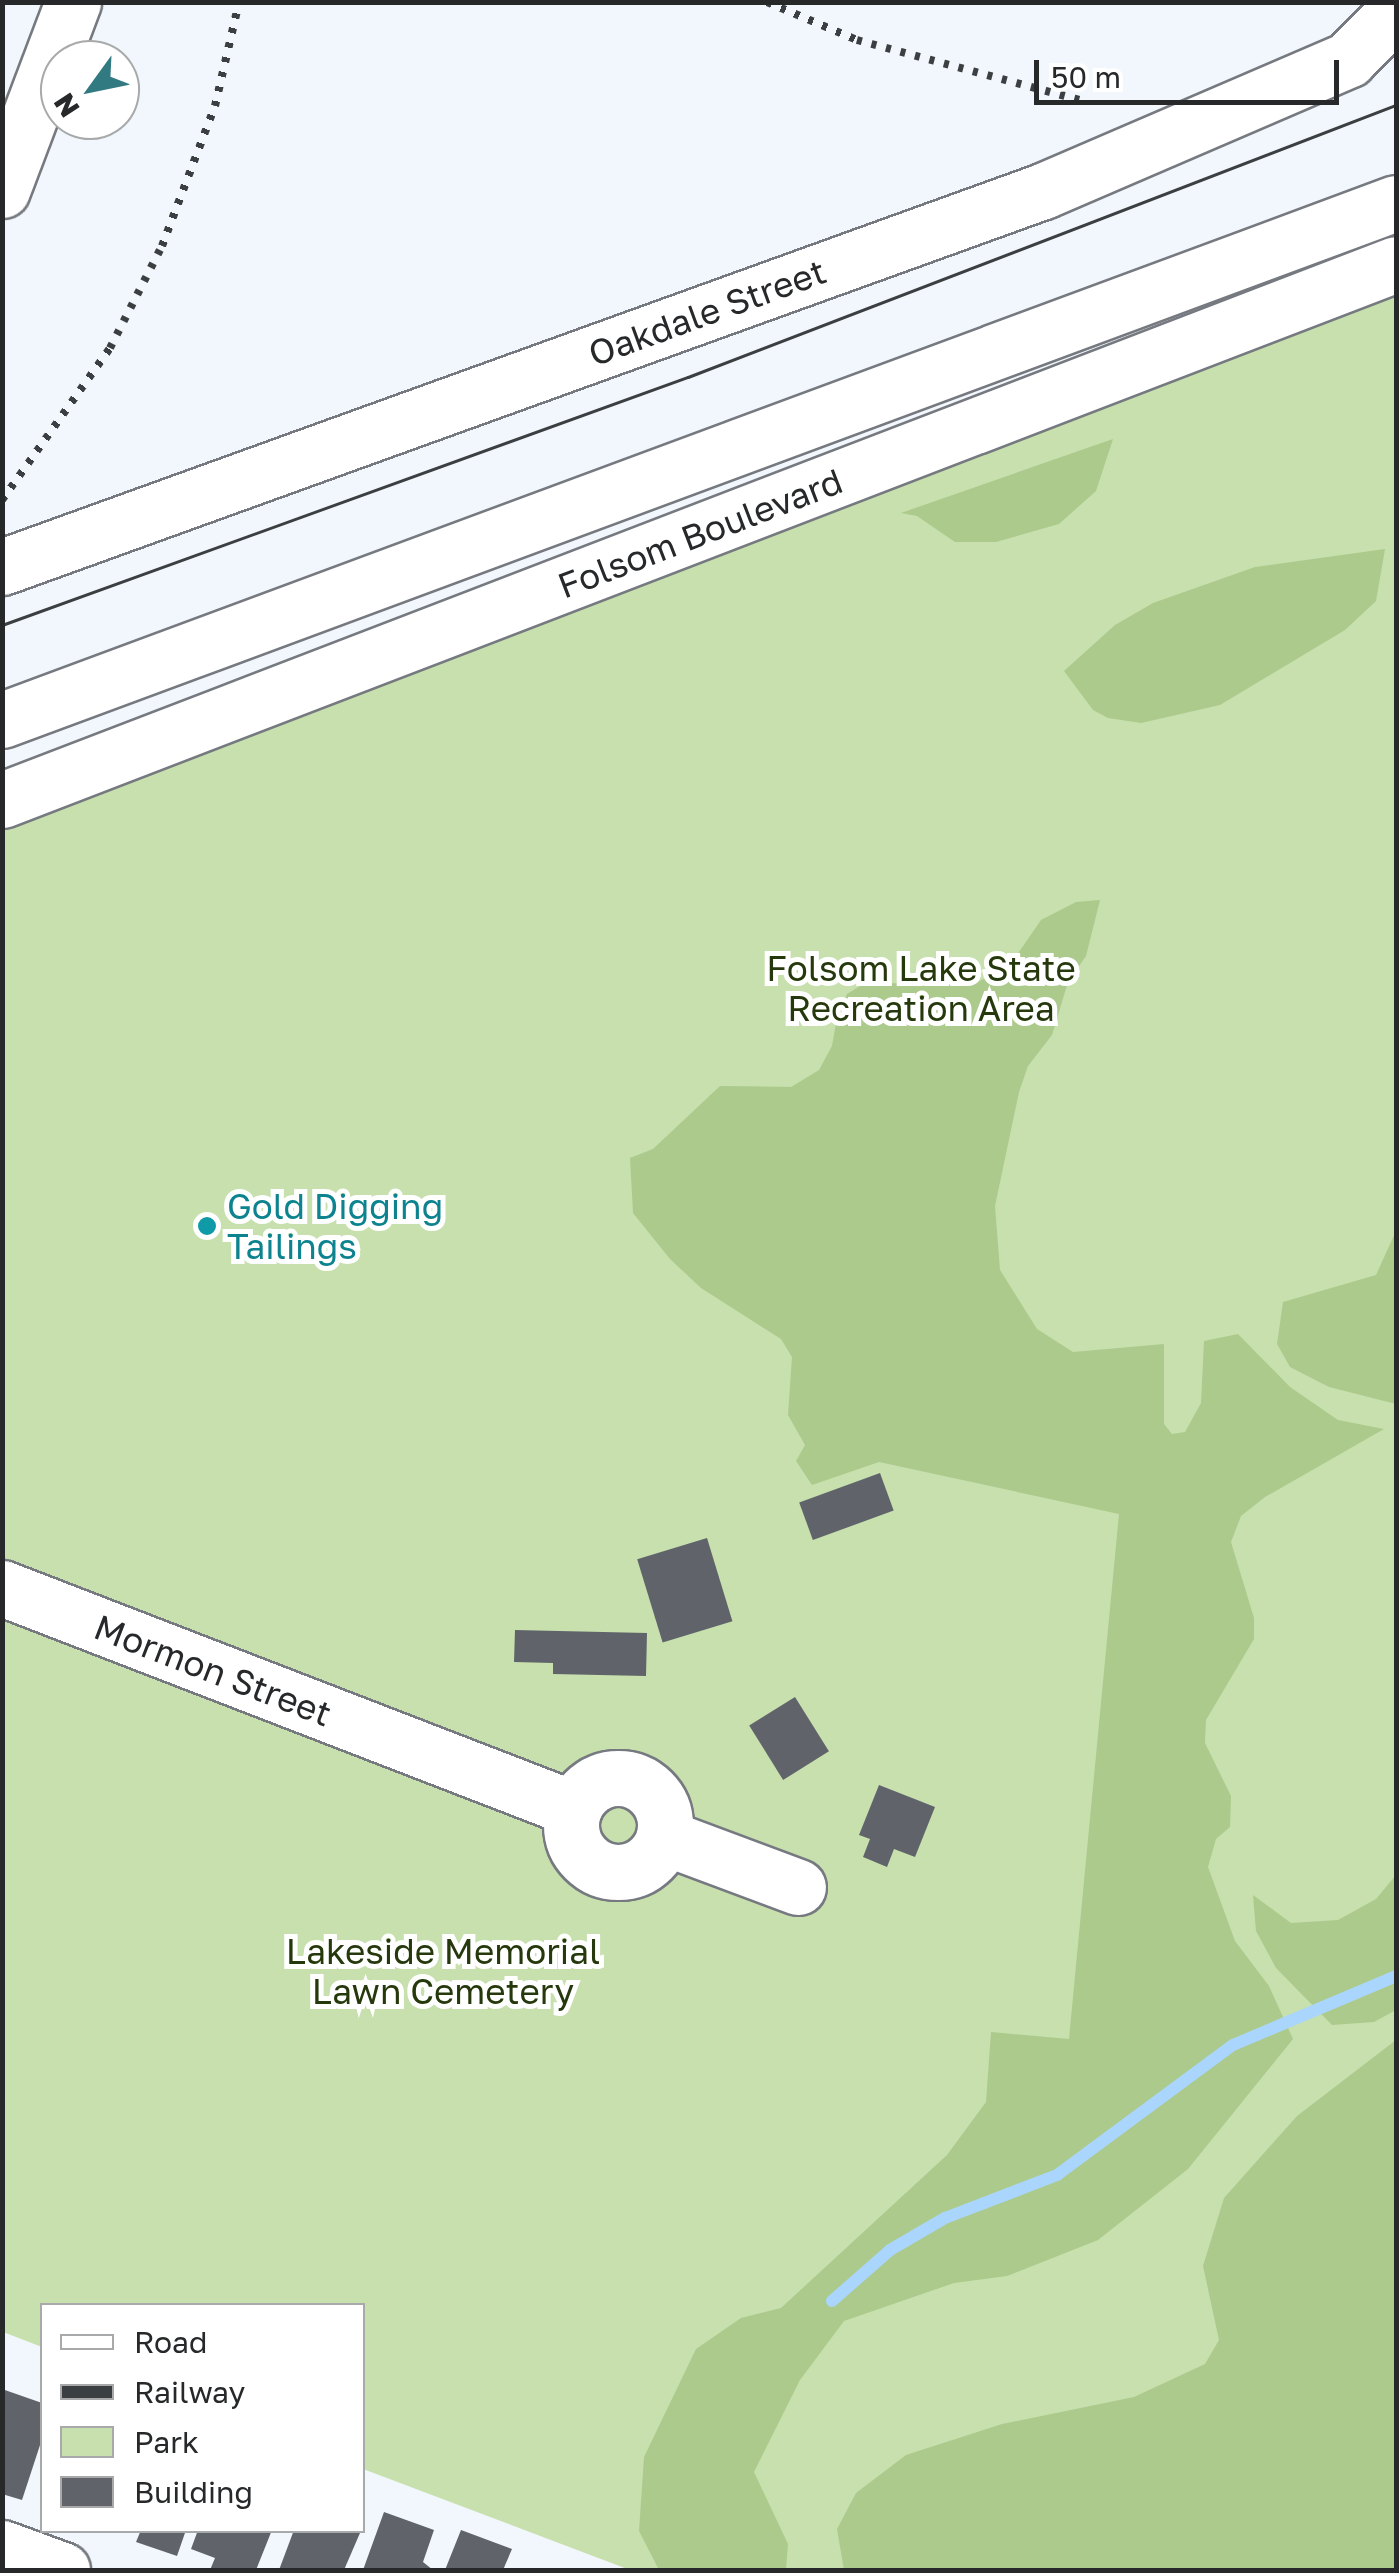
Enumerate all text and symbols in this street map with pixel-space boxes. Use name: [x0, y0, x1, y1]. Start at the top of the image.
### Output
north arrow: [40, 40, 140, 140]
scale bar: [1039, 40, 1344, 102]
text: 50 m: [1051, 59, 1121, 95]
text: N: [46, 88, 86, 123]
street label: Oakdale Street: [583, 250, 831, 374]
street label: Folsom Boulevard: [552, 459, 848, 607]
park label: Folsom Lake State Recreation Area: [766, 947, 1076, 1029]
place label: Gold Digging Tailings: [227, 1185, 443, 1267]
marker: Gold Digging Tailings: [196, 1215, 218, 1237]
street label: Mormon Street: [88, 1605, 338, 1735]
park label: Lakeside Memorial Lawn Cemetery: [286, 1930, 600, 2012]
legend: [40, 2303, 365, 2533]
text: Road: [134, 2324, 208, 2360]
text: Railway: [134, 2374, 245, 2410]
text: Park: [134, 2424, 199, 2460]
text: Building: [134, 2474, 253, 2510]

